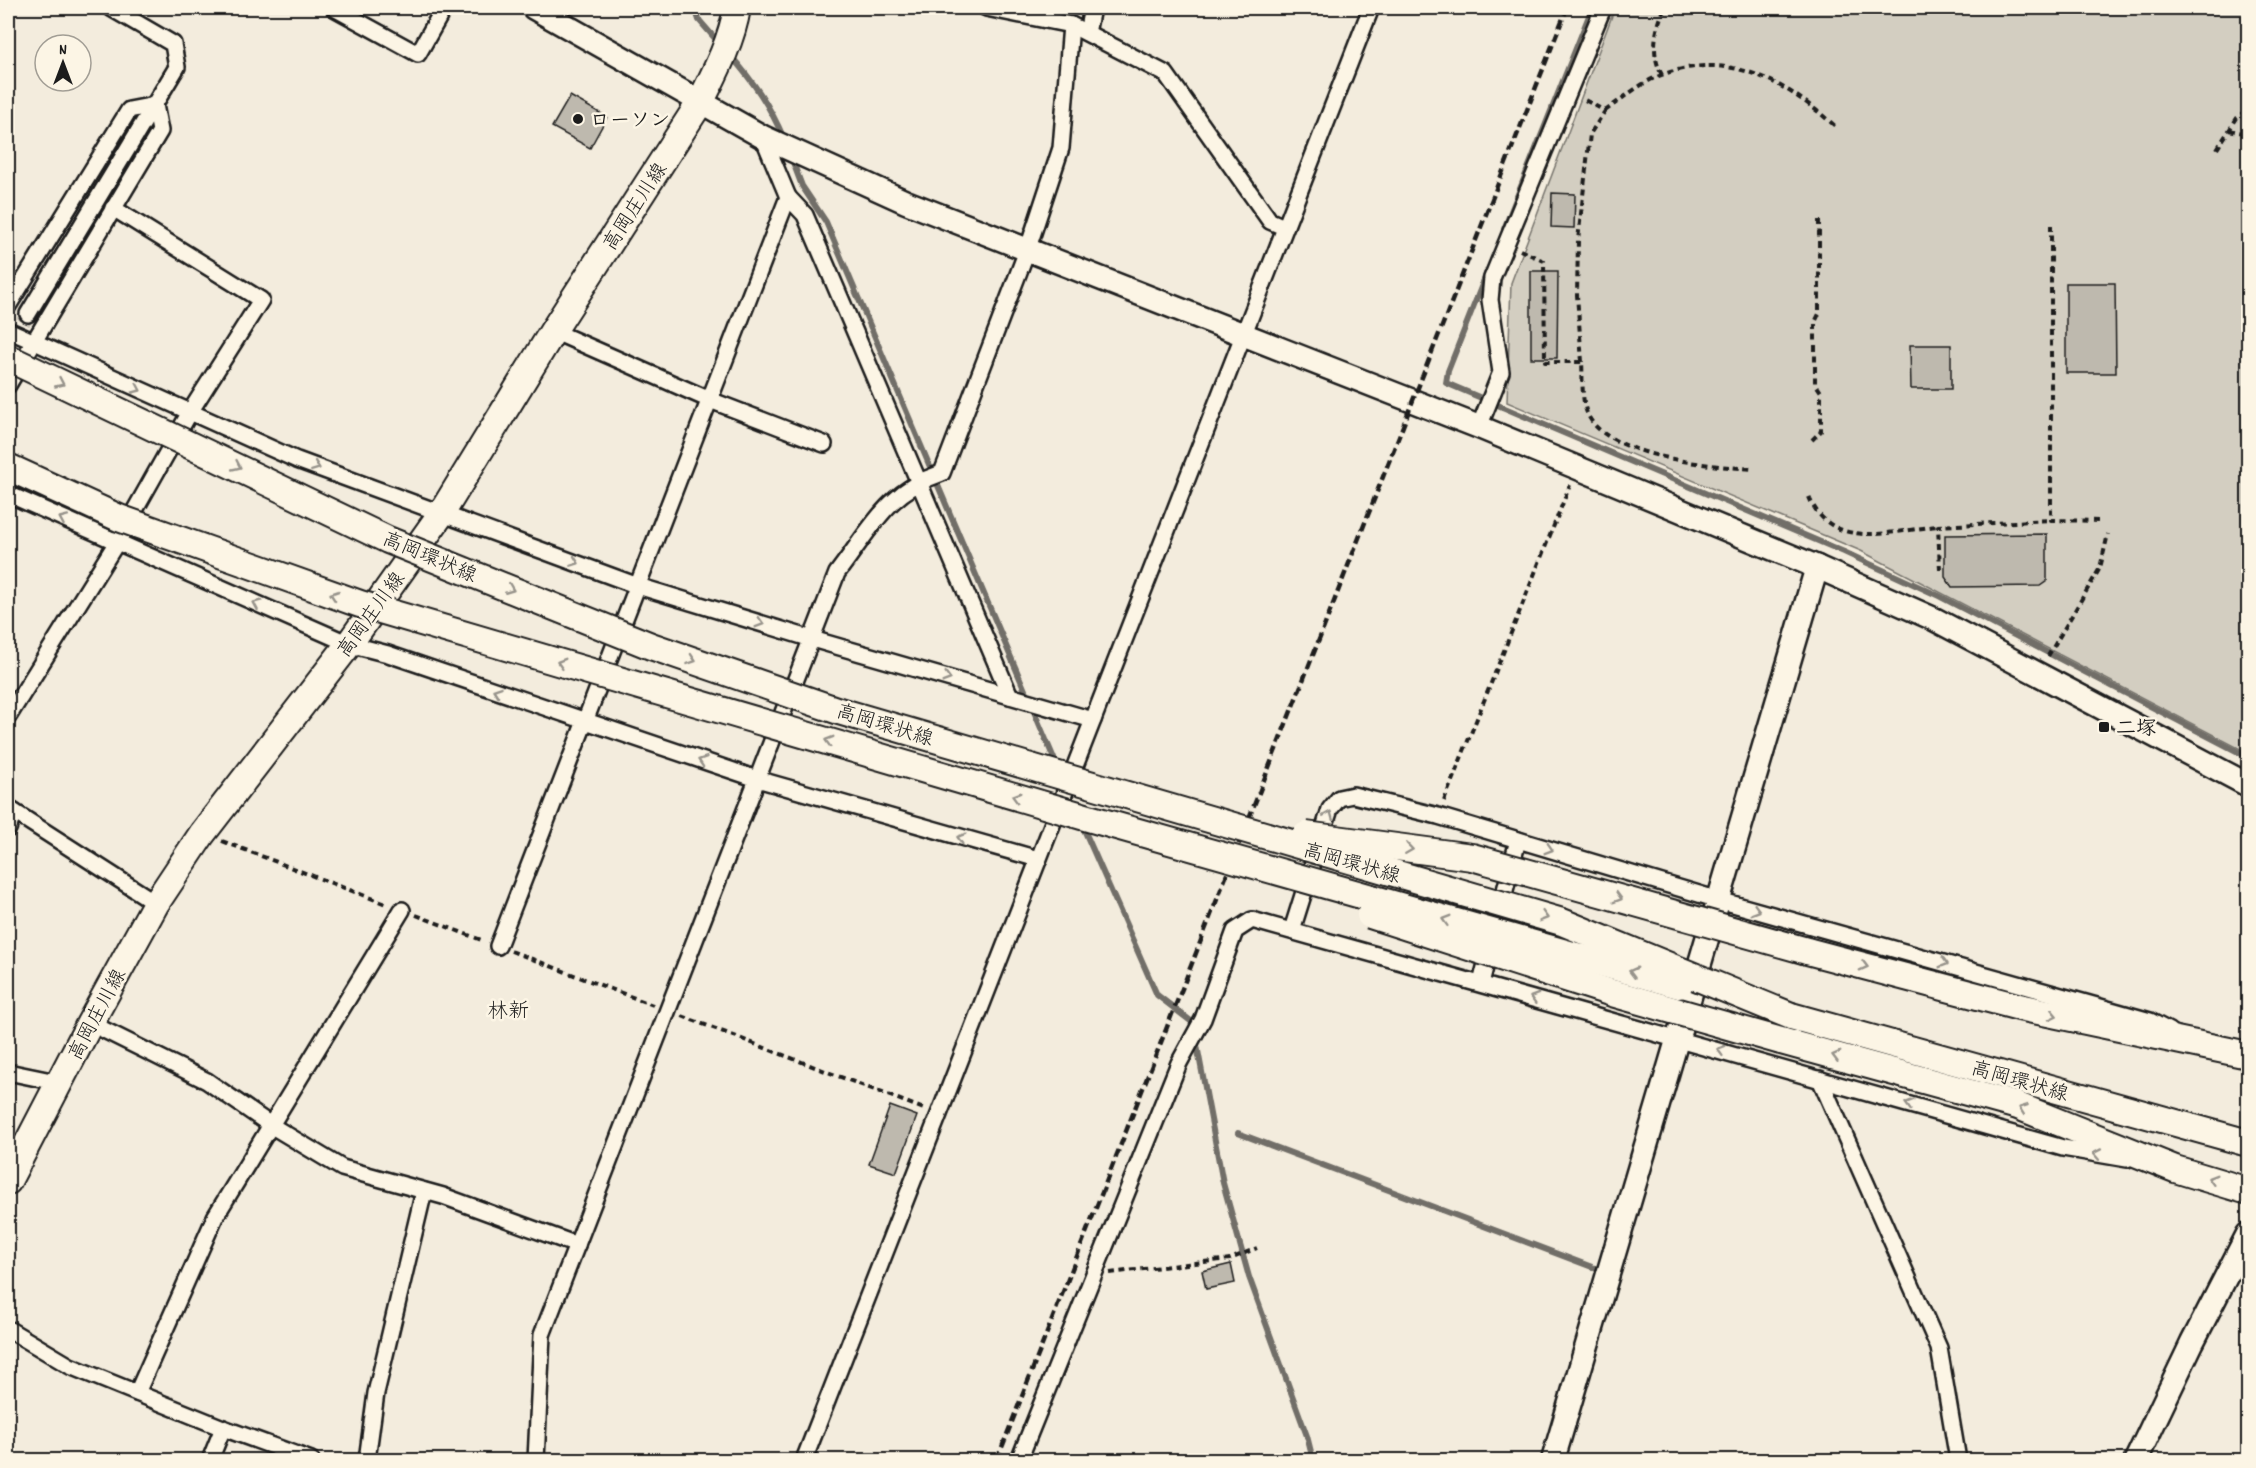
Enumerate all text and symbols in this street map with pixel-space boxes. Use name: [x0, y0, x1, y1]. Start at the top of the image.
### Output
north arrow: [33, 33, 93, 93]
text: N: [59, 39, 67, 62]
place label: ローソン: [590, 108, 670, 136]
marker: ローソン: [571, 112, 585, 126]
street label: 高岡庄川線: [598, 158, 675, 257]
one-way arrow: [54, 376, 65, 388]
one-way arrow: [131, 382, 142, 394]
one-way arrow: [230, 459, 241, 471]
one-way arrow: [310, 460, 321, 472]
one-way arrow: [59, 514, 70, 526]
street label: 高岡環状線: [377, 526, 480, 591]
one-way arrow: [569, 555, 580, 568]
street label: 高岡庄川線: [332, 567, 413, 664]
one-way arrow: [504, 582, 515, 594]
one-way arrow: [329, 590, 340, 602]
one-way arrow: [252, 599, 263, 611]
one-way arrow: [754, 616, 765, 628]
one-way arrow: [686, 653, 697, 666]
one-way arrow: [556, 658, 567, 670]
one-way arrow: [942, 671, 952, 683]
one-way arrow: [492, 686, 503, 699]
street label: 高岡環状線: [832, 699, 936, 755]
place label: 二塚: [2116, 716, 2156, 744]
marker: 二塚: [2097, 720, 2111, 734]
one-way arrow: [824, 736, 834, 749]
one-way arrow: [697, 755, 708, 768]
one-way arrow: [1011, 791, 1021, 804]
one-way arrow: [1322, 810, 1334, 821]
one-way arrow: [956, 832, 966, 845]
street label: 高岡環状線: [1299, 838, 1403, 892]
one-way arrow: [1404, 842, 1413, 855]
one-way arrow: [1543, 842, 1554, 854]
one-way arrow: [1613, 891, 1623, 903]
one-way arrow: [1750, 903, 1761, 915]
one-way arrow: [1538, 910, 1549, 922]
one-way arrow: [1441, 915, 1451, 927]
one-way arrow: [1938, 956, 1949, 968]
one-way arrow: [1858, 959, 1869, 971]
street label: 高岡庄川線: [63, 965, 134, 1066]
one-way arrow: [1629, 967, 1639, 979]
one-way arrow: [1529, 993, 1540, 1005]
district label: 林新: [487, 998, 529, 1028]
one-way arrow: [2047, 1007, 2057, 1020]
one-way arrow: [1717, 1045, 1727, 1058]
one-way arrow: [1831, 1051, 1842, 1063]
street label: 高岡環状線: [1967, 1056, 2071, 1110]
one-way arrow: [1904, 1099, 1915, 1111]
one-way arrow: [2019, 1103, 2029, 1116]
one-way arrow: [2093, 1148, 2103, 1161]
one-way arrow: [2207, 1174, 2218, 1186]

